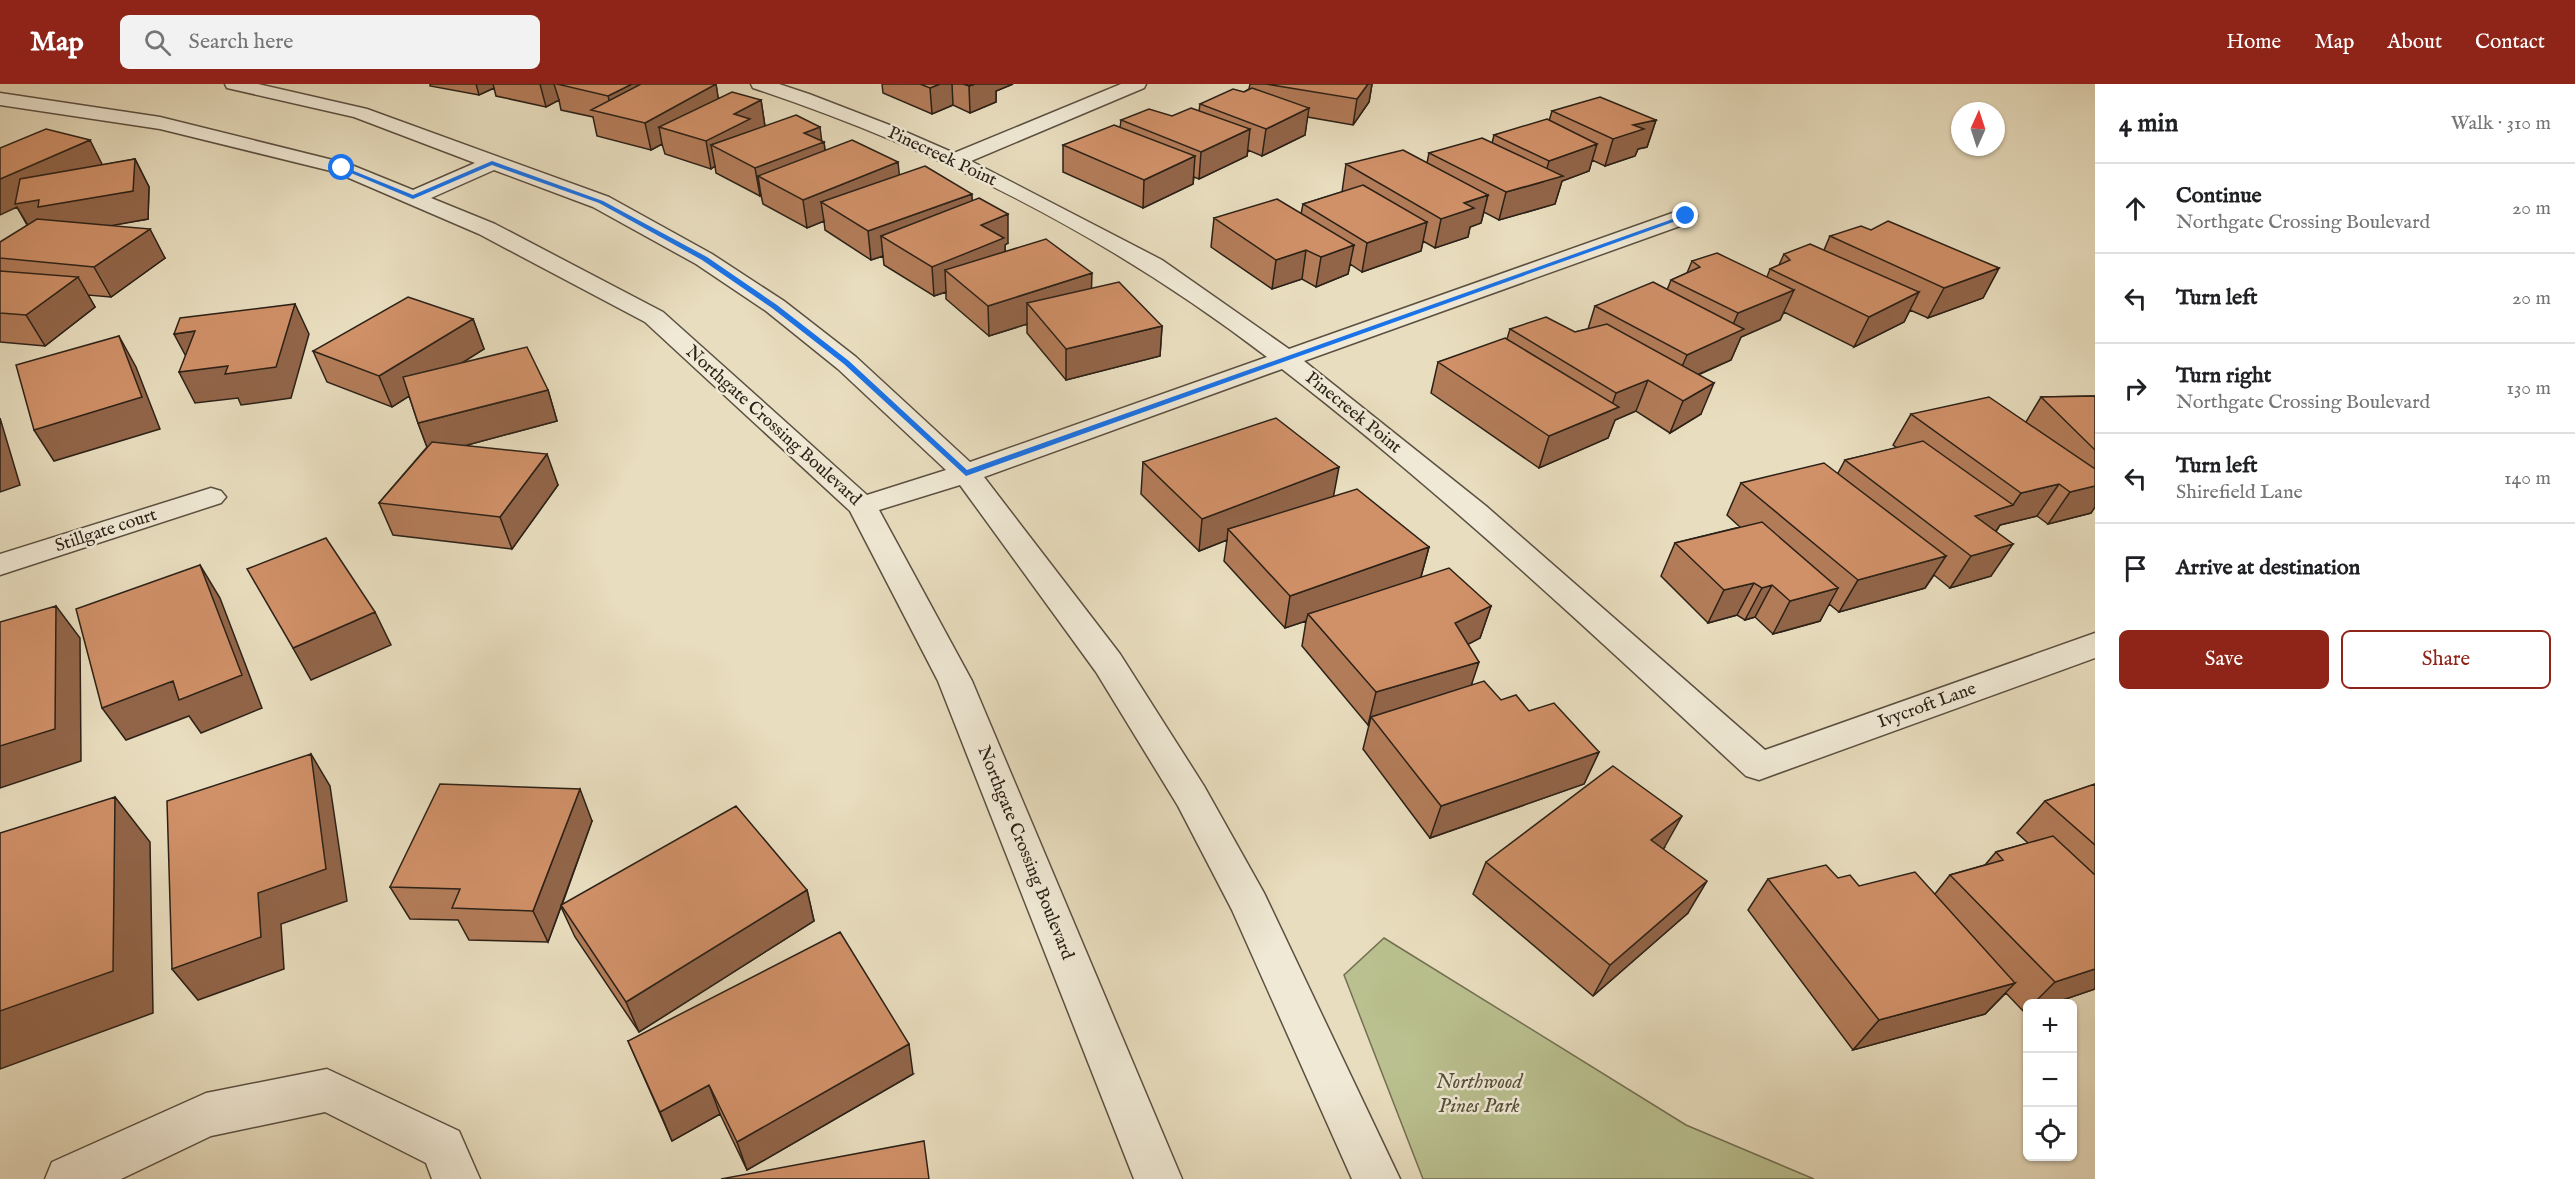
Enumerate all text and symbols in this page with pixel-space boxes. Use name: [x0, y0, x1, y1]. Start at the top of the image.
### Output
search box: [120, 15, 540, 69]
text: Map: [30, 25, 84, 60]
icon: search: [141, 26, 174, 59]
text: Search here: [189, 28, 293, 56]
text: Home: [2226, 29, 2281, 56]
text: Map: [2314, 29, 2354, 56]
text: About: [2387, 29, 2442, 56]
text: Contact: [2475, 29, 2545, 56]
north arrow: [1951, 102, 2005, 156]
text: 4 min: [2119, 107, 2178, 140]
text: Walk · 310 m: [2451, 111, 2551, 136]
street label: Pinecreek Point: [884, 122, 1000, 192]
route start: [328, 154, 354, 180]
text: Continue: [2176, 182, 2262, 210]
icon: ahead: [2119, 192, 2152, 225]
text: 20 m: [2512, 196, 2551, 221]
route end: [1672, 202, 1698, 228]
text: Northgate Crossing Boulevard: [2176, 210, 2430, 235]
icon: left: [2119, 282, 2152, 315]
text: Turn left: [2176, 284, 2258, 312]
text: 20 m: [2512, 286, 2551, 311]
street label: Northgate Crossing Boulevard: [680, 341, 866, 511]
text: Turn right: [2176, 362, 2271, 390]
street label: Pinecreek Point: [1300, 367, 1406, 459]
icon: right: [2119, 372, 2152, 405]
text: 130 m: [2506, 376, 2551, 401]
text: Northgate Crossing Boulevard: [2176, 390, 2430, 415]
text: Turn left: [2176, 452, 2258, 480]
icon: left: [2119, 462, 2152, 495]
text: 140 m: [2504, 466, 2551, 491]
text: Shirefield Lane: [2176, 480, 2303, 505]
street label: Stillgate court: [52, 504, 160, 558]
icon: arrive: [2119, 552, 2152, 585]
text: Arrive at destination: [2176, 554, 2360, 582]
button: Save: [2119, 630, 2329, 689]
button: Share: [2341, 630, 2551, 689]
street label: Ivycroft Lane: [1875, 678, 1979, 734]
street label: Northgate Crossing Boulevard: [971, 743, 1079, 964]
map controls: [2023, 999, 2077, 1161]
button: +: [2023, 999, 2077, 1053]
button: −: [2023, 1053, 2077, 1107]
park label: Northwood Pines Park: [1436, 1069, 1524, 1120]
button: locate: [2023, 1107, 2077, 1161]

